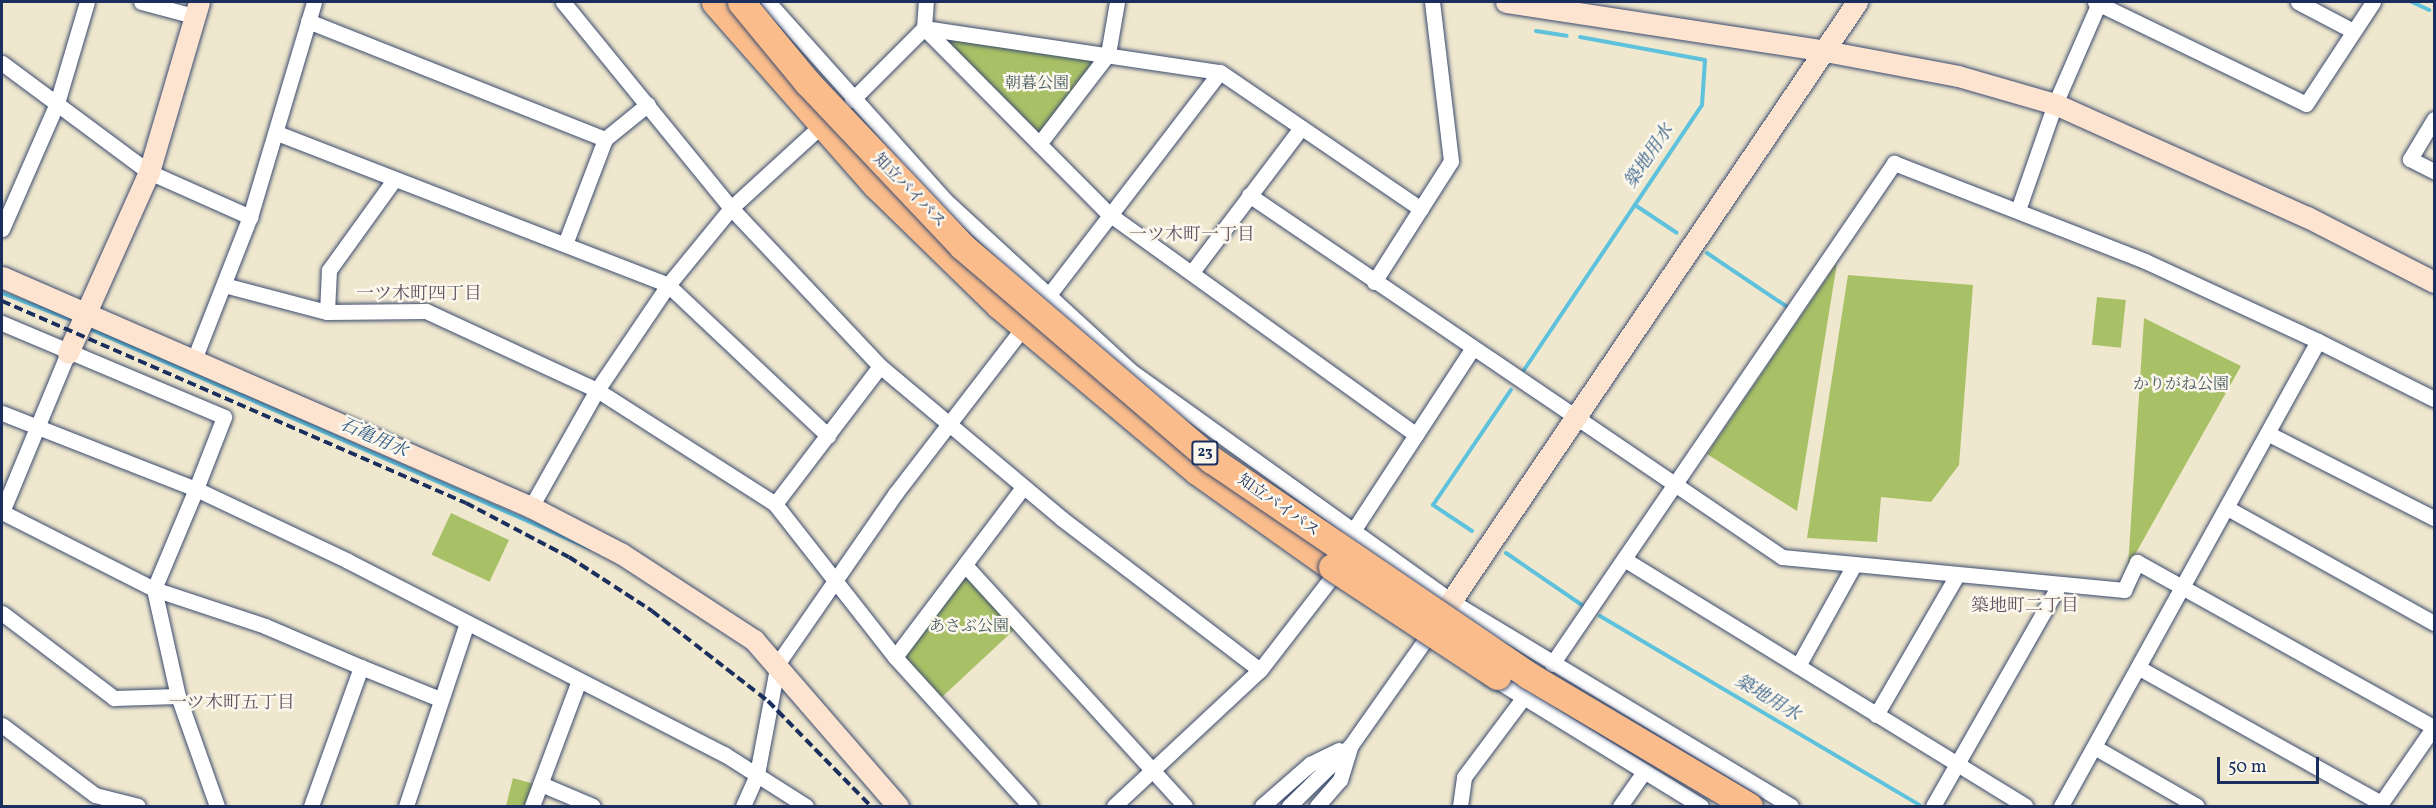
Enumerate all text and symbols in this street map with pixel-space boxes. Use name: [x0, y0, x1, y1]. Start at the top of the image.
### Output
park label: 朝暮公園: [1005, 74, 1069, 94]
water label: 築地用水: [1621, 121, 1679, 193]
street label: 知立バイパス: [869, 150, 949, 232]
district label: 一ツ木町一丁目: [1129, 225, 1255, 247]
district label: 一ツ木町四丁目: [356, 284, 482, 306]
park label: かりがね公園: [2133, 375, 2229, 395]
water label: 石亀用水: [336, 414, 410, 464]
road number: 23: [1190, 441, 1220, 465]
street label: 知立バイパス: [1233, 471, 1323, 541]
district label: 築地町二丁目: [1971, 596, 2079, 618]
park label: あさぶ公園: [929, 617, 1009, 637]
water label: 築地用水: [1731, 671, 1803, 727]
district label: 一ツ木町五丁目: [169, 693, 295, 715]
scale bar: [2220, 745, 2322, 783]
text: 50 m: [2228, 755, 2267, 780]

